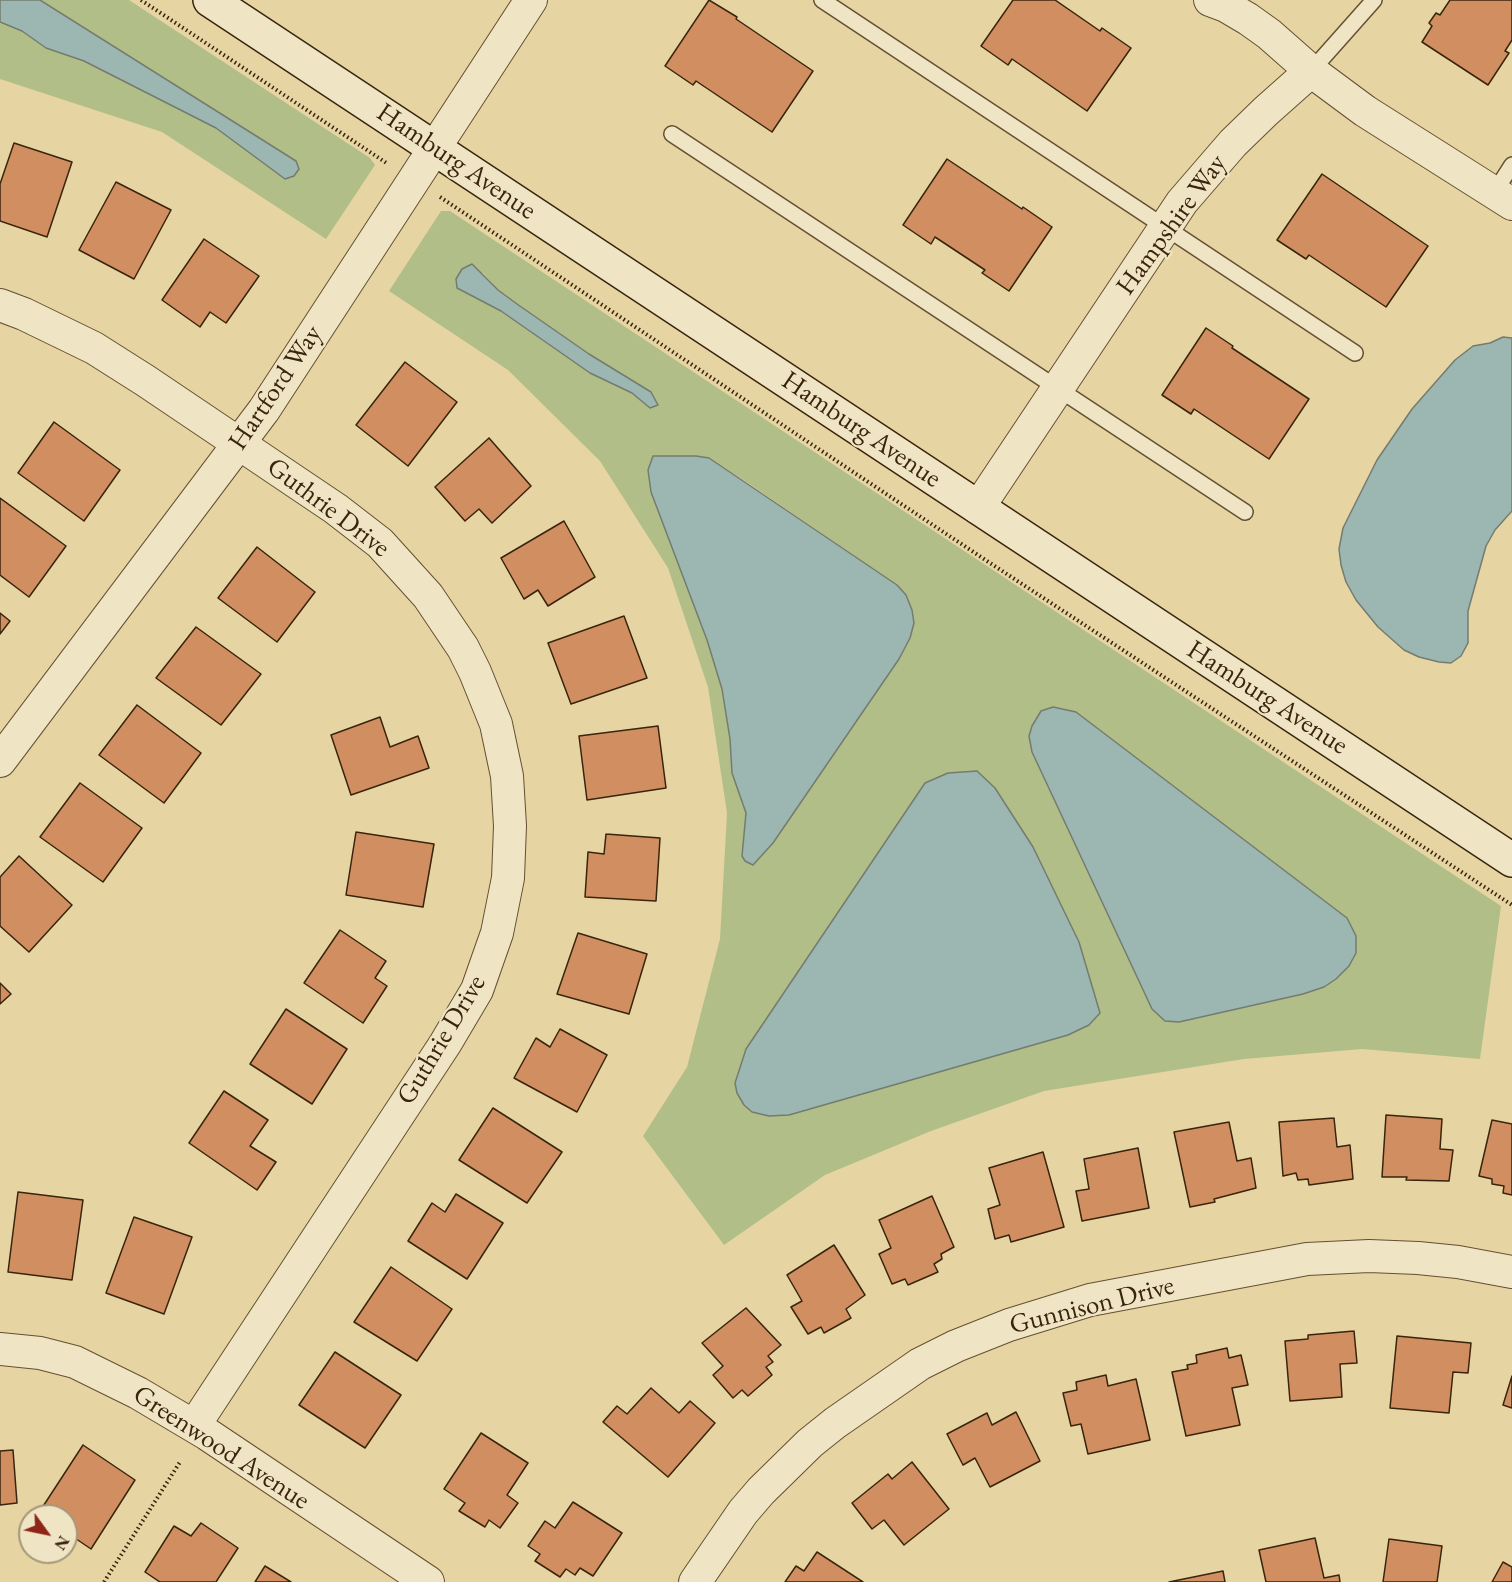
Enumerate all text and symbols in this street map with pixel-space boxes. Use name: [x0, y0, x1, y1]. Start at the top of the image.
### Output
street label: Hamburg Avenue: [370, 97, 542, 227]
street label: Hampshire Way: [1110, 148, 1234, 302]
street label: Hartford Way: [222, 319, 330, 457]
street label: Hamburg Avenue: [775, 365, 947, 495]
street label: Guthrie Drive: [260, 451, 396, 565]
street label: Hamburg Avenue: [1180, 634, 1354, 762]
street label: Guthrie Drive: [391, 969, 493, 1111]
street label: Gunnison Drive: [1006, 1270, 1178, 1342]
street label: Greenwood Avenue: [127, 1379, 315, 1517]
north arrow: [18, 1504, 78, 1564]
text: N: [50, 1532, 74, 1554]

